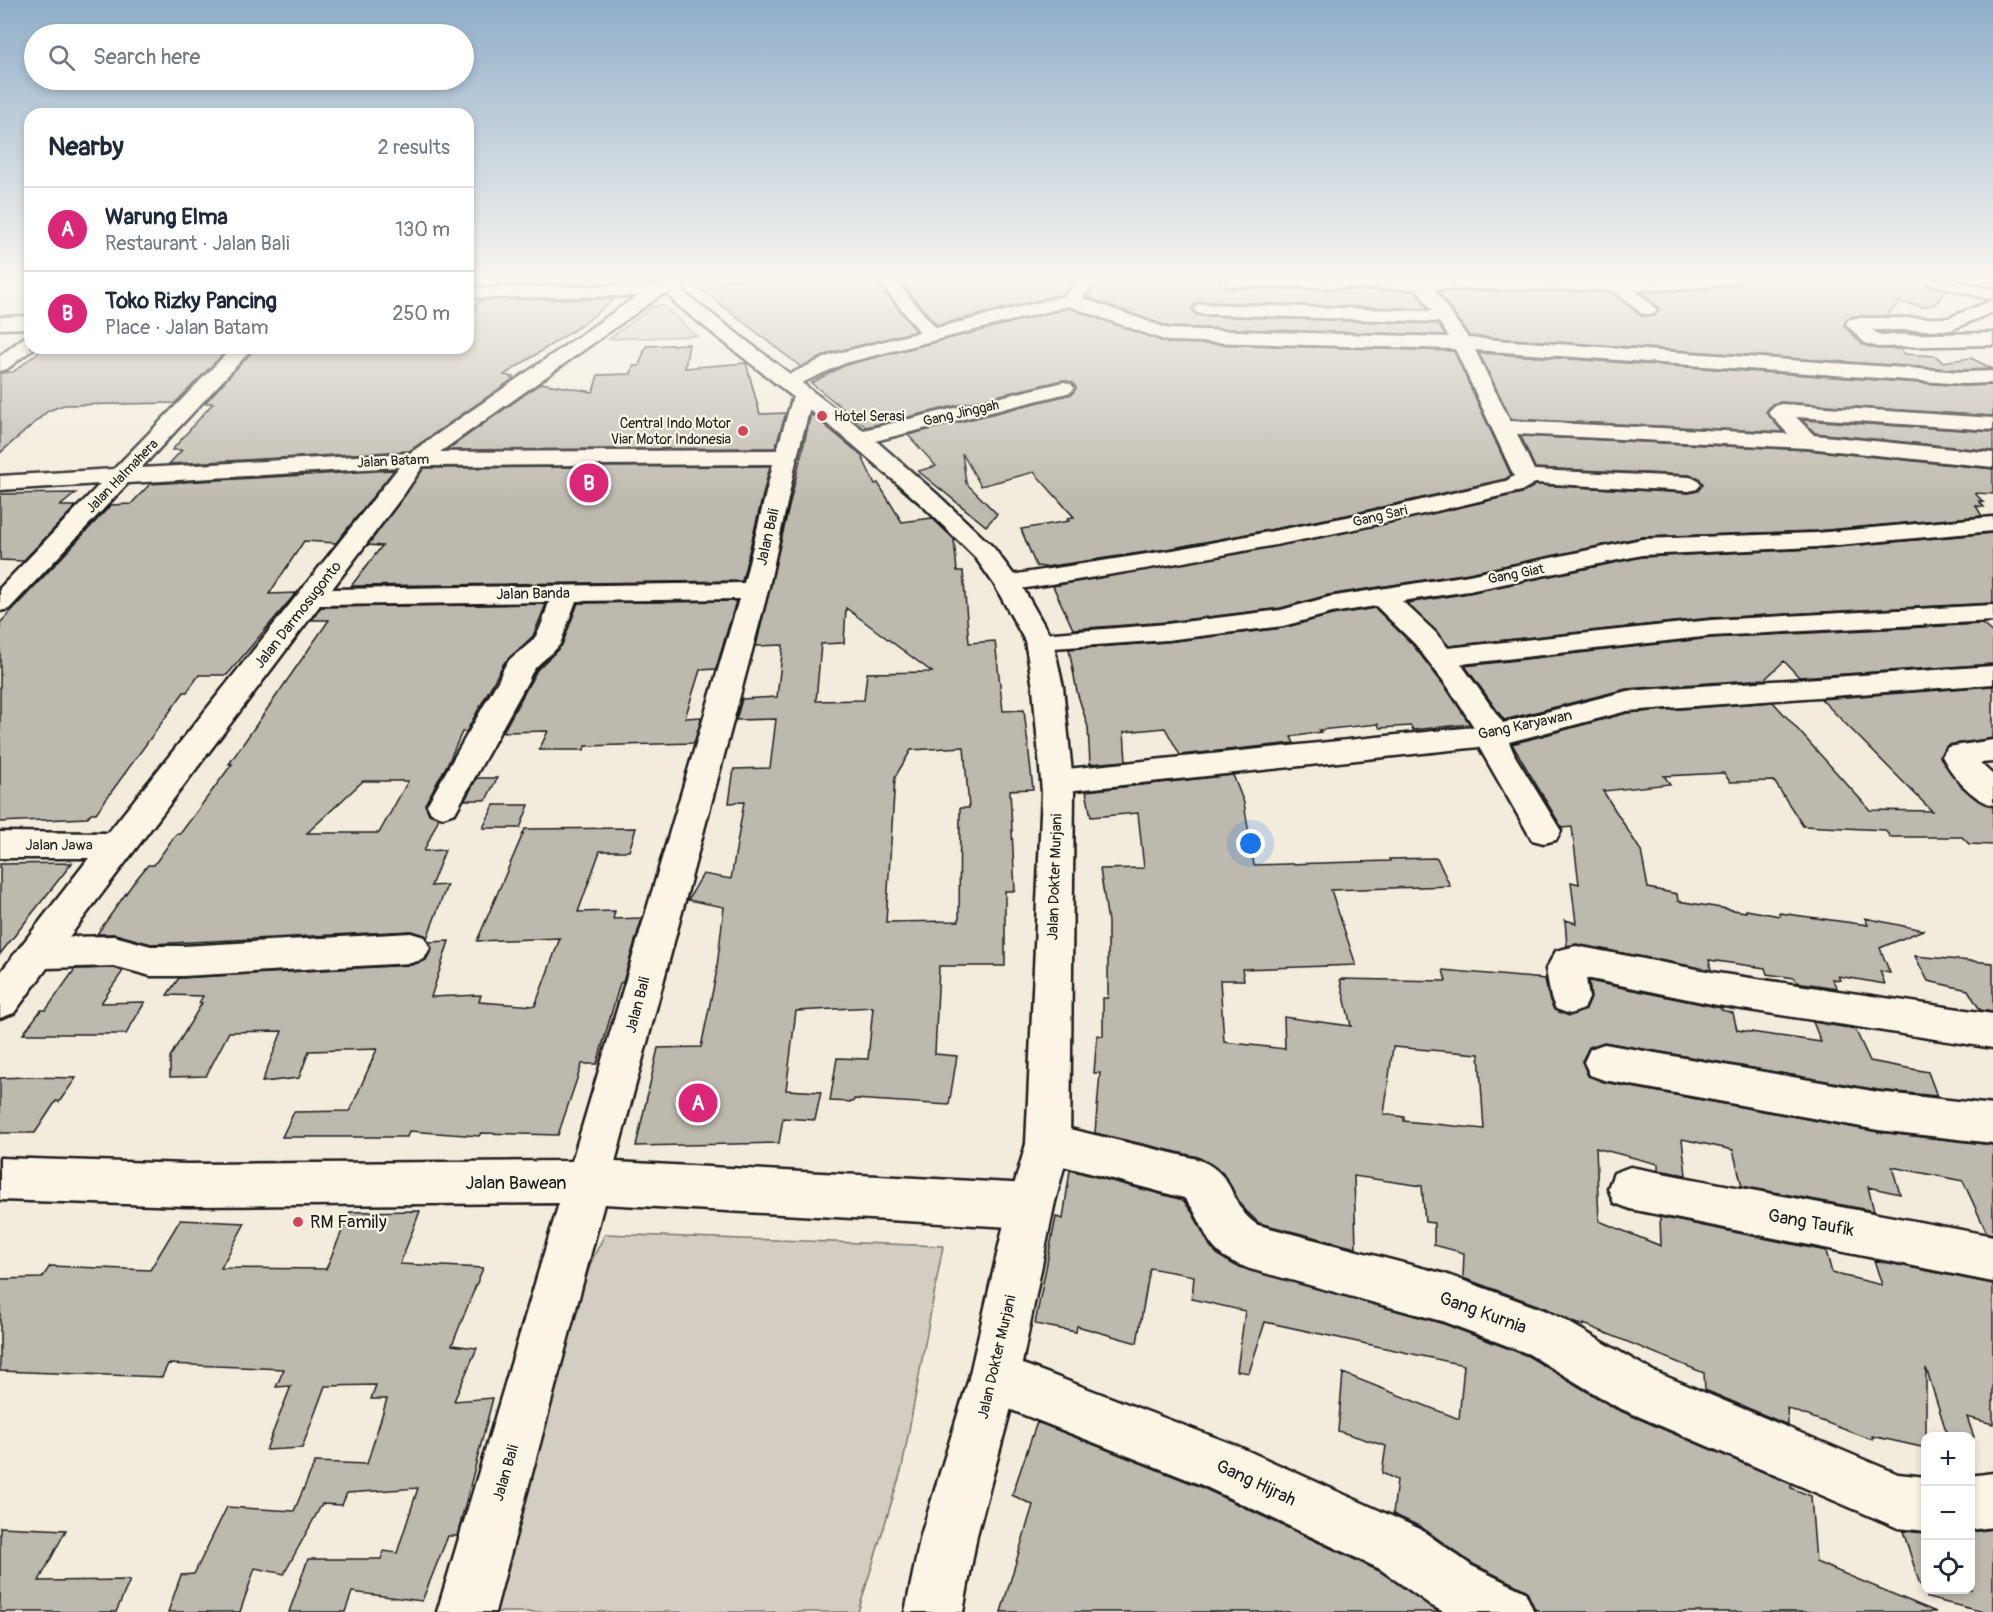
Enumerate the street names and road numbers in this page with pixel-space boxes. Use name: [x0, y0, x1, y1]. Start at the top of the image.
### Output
street label: Gang Jinggah: [921, 396, 1001, 430]
street label: Jalan Halmahera: [82, 435, 162, 517]
street label: Jalan Batam: [357, 451, 429, 471]
street label: Gang Sari: [1351, 501, 1409, 531]
street label: Jalan Bali: [752, 506, 784, 567]
street label: Jalan Darmosugonto: [250, 558, 346, 672]
street label: Gang Giat: [1486, 560, 1546, 588]
street label: Jalan Banda: [496, 584, 570, 604]
street label: Gang Karyawan: [1476, 706, 1574, 744]
street label: Jalan Dokter Murjani: [1043, 813, 1067, 941]
street label: Jalan Jawa: [25, 836, 93, 855]
street label: Jalan Bali: [621, 974, 655, 1035]
street label: Jalan Bawean: [466, 1172, 566, 1195]
street label: Gang Taufik: [1766, 1204, 1856, 1242]
street label: Gang Kurnia: [1436, 1287, 1530, 1339]
street label: Jalan Dokter Murjani: [974, 1293, 1021, 1421]
street label: Jalan Bali: [489, 1442, 523, 1503]
street label: Gang Hijrah: [1213, 1455, 1299, 1511]

